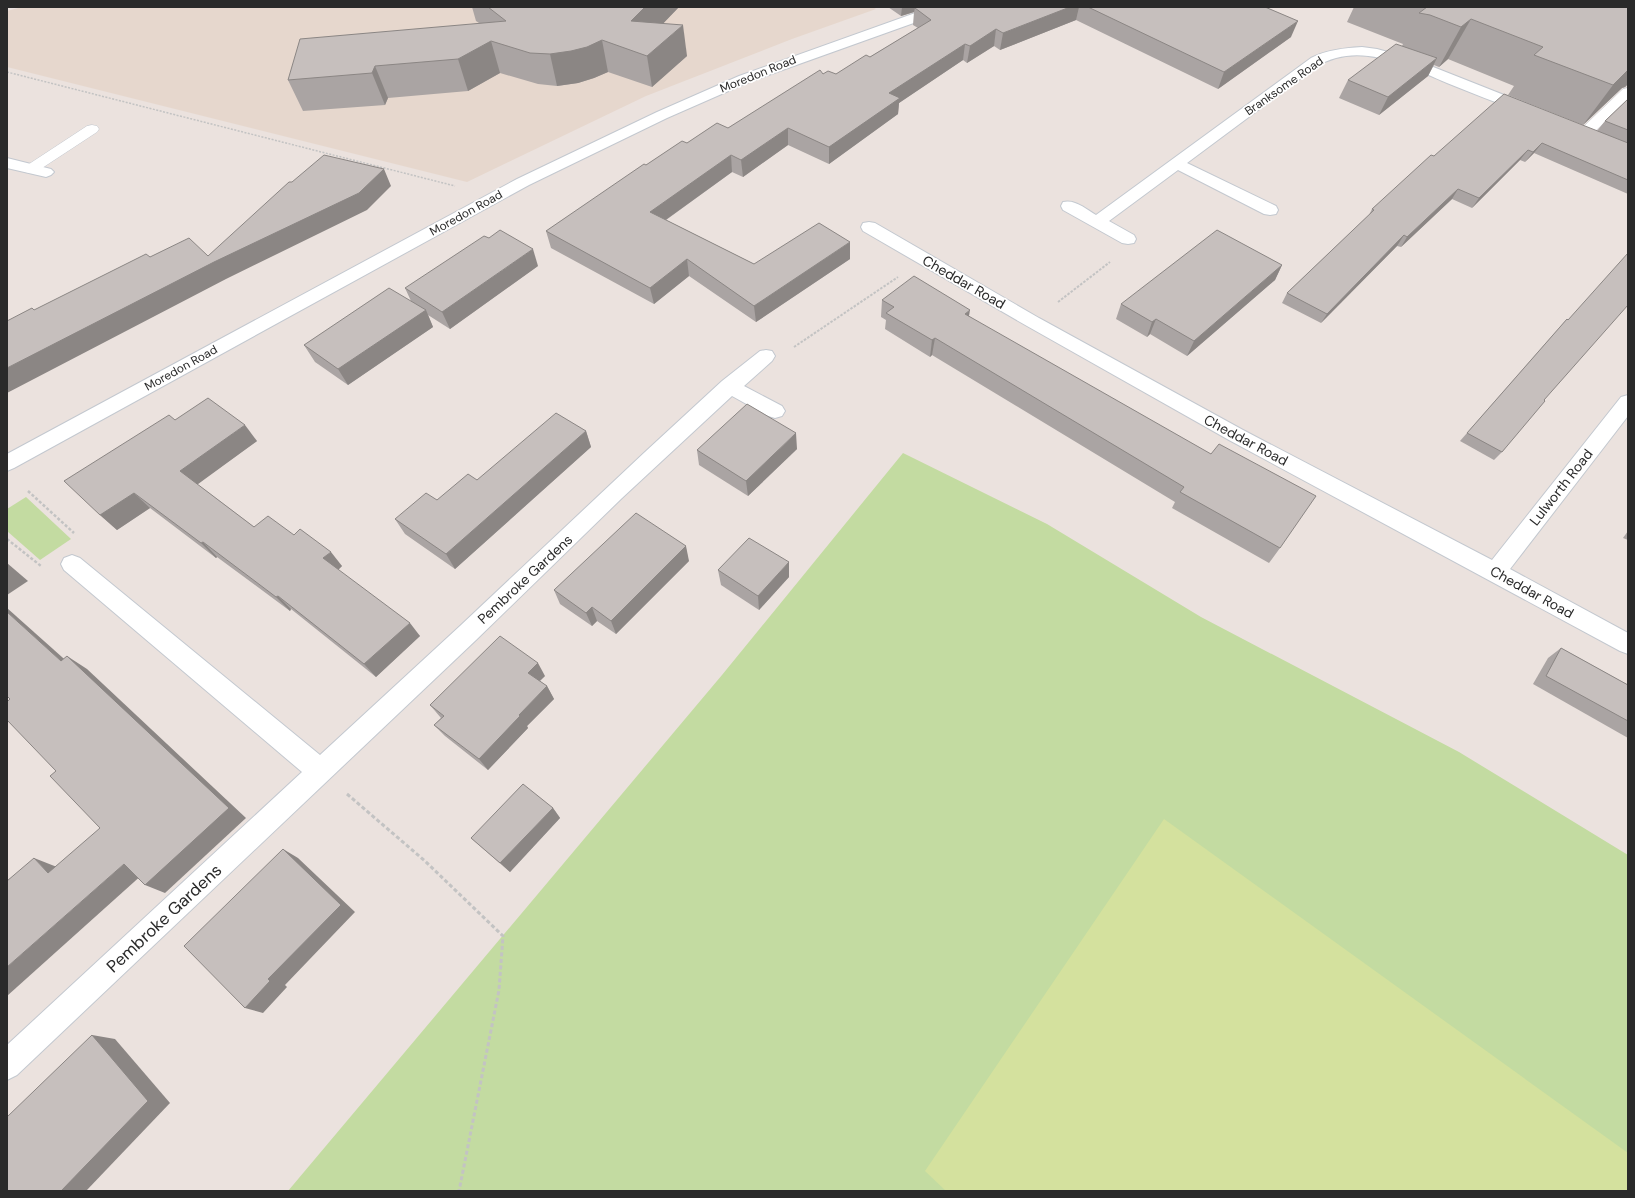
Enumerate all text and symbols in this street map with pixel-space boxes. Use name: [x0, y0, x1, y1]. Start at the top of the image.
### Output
street label: Moredon Road: [717, 51, 799, 97]
street label: Branksome Road: [1241, 53, 1327, 119]
street label: Moredon Road: [427, 186, 505, 240]
street label: Cheddar Road: [919, 251, 1009, 313]
street label: Moredon Road: [142, 341, 220, 395]
street label: Cheddar Road: [1201, 410, 1291, 470]
street label: Lulworth Road: [1526, 445, 1596, 529]
street label: Pembroke Gardens: [474, 530, 576, 628]
street label: Cheddar Road: [1487, 562, 1577, 622]
street label: Pembroke Gardens: [102, 859, 226, 977]

